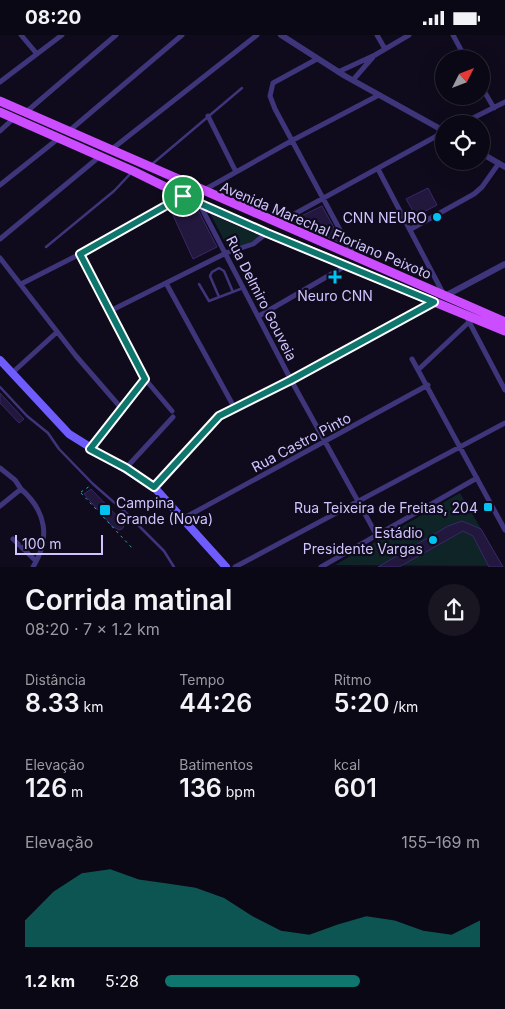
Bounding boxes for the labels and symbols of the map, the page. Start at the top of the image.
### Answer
north arrow [435,50,490,105]
pin [162,175,204,217]
street label: Avenida Marechal Floriano Peixoto [218,178,434,282]
place label: CNN NEURO [343,209,427,226]
marker: CNN NEURO [431,211,443,223]
street label: Rua Delmiro Gouveia [223,233,301,363]
marker: Neuro CNN [328,270,342,284]
place label: Neuro CNN [297,287,373,304]
street label: Rua Castro Pinto [248,409,354,475]
place label: Campina Grande (Nova) [116,494,213,527]
place label: Rua Teixeira de Freitas, 204 [294,499,478,516]
marker: Rua Teixeira de Freitas, 204 [482,501,494,513]
marker: Campina Grande (Nova) [98,503,112,517]
place label: Estádio Presidente Vargas [303,524,423,557]
scale bar [15,532,102,555]
marker: Estádio Presidente Vargas [427,534,439,546]

